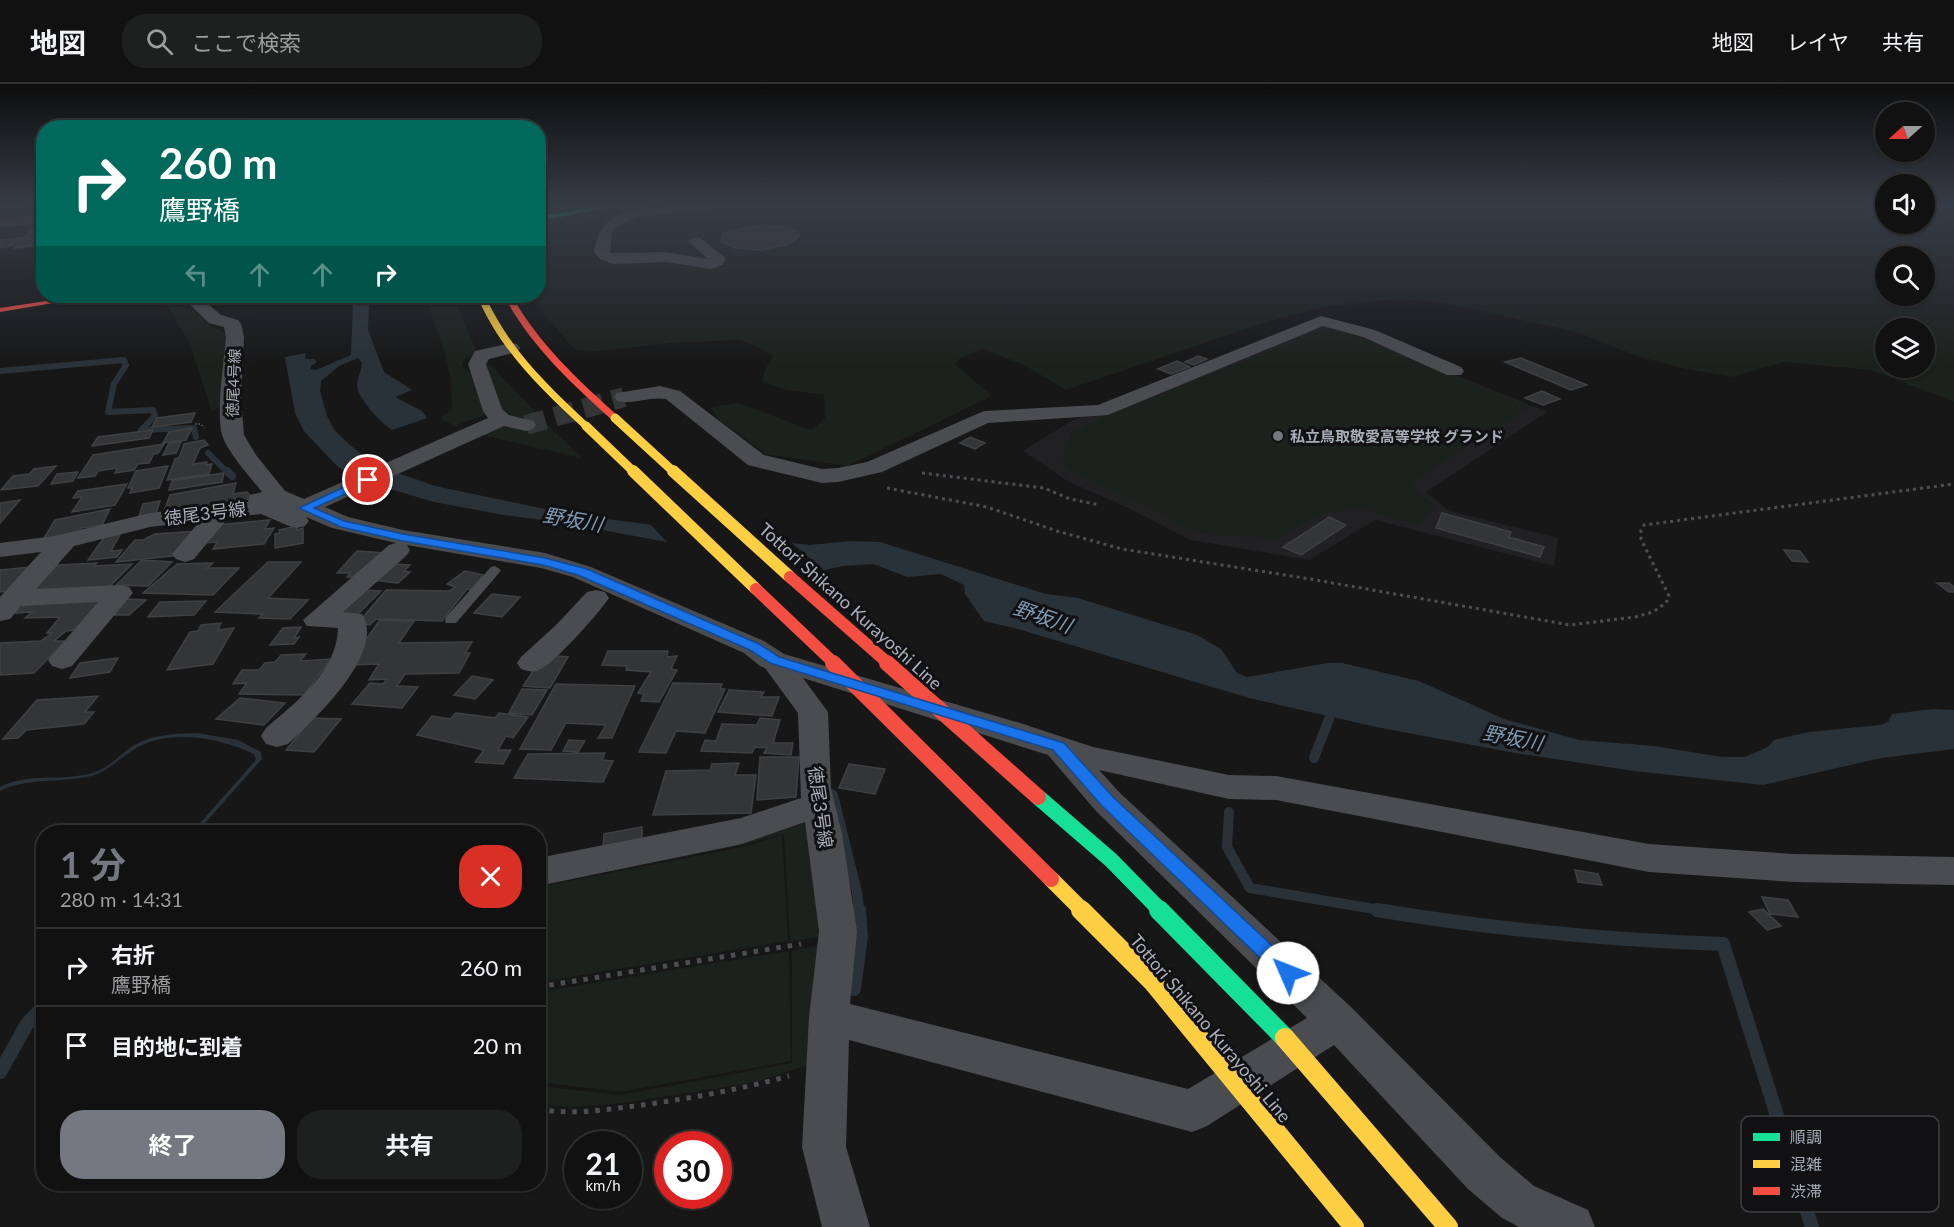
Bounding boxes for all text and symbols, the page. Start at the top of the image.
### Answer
search box [122,14,542,68]
text: 地図 [30,25,86,59]
icon: search [143,25,176,58]
text: ここで検索 [191,29,301,56]
text: 地図 [1712,29,1754,54]
text: レイヤ [1787,29,1849,54]
text: 共有 [1882,29,1924,54]
north arrow [1875,102,1935,162]
map controls [1875,102,1935,378]
text: 260 m [159,138,277,188]
icon: right [60,144,138,222]
button: sound [1875,174,1935,234]
text: 鷹野橋 [159,193,240,226]
button: search [1875,246,1935,306]
icon: left [180,258,213,291]
icon: ahead [243,258,276,291]
icon: ahead [306,258,339,291]
icon: right [369,258,402,291]
button: layers [1875,318,1935,378]
street label: 徳尾4号線 [223,348,243,418]
place label: 私立鳥取敬愛高等学校 グランド [1290,427,1504,445]
marker: 私立鳥取敬愛高等学校 グランド [1271,429,1285,443]
pin [342,454,393,505]
icon: arrive [351,463,384,496]
street label: 徳尾3号線 [163,497,247,529]
water label: 野坂川 [541,502,607,536]
street label: Tottori Shikano Kurayoshi Line [755,518,947,694]
water label: 野坂川 [1011,595,1077,638]
water label: 野坂川 [1481,719,1547,755]
street label: 徳尾3号線 [804,765,838,849]
text: 1 分 [60,842,126,886]
button: close [459,845,522,908]
text: 280 m · 14:31 [60,887,183,911]
street label: Tottori Shikano Kurayoshi Line [1126,929,1296,1127]
text: 右折 [111,941,155,968]
position arrow [1256,941,1320,1005]
icon: right [60,951,93,984]
text: 260 m [460,954,522,981]
text: 鷹野橋 [111,972,171,996]
icon: arrive [60,1029,93,1062]
text: 20 m [473,1032,522,1059]
text: 目的地に到着 [111,1033,243,1060]
button: 終了 [60,1110,285,1179]
button: 共有 [297,1110,522,1179]
legend [1741,1116,1939,1212]
text: 順調 [1790,1127,1822,1146]
speed limit sign: 30 [654,1131,732,1209]
text: 21 [586,1145,620,1181]
text: 混雑 [1790,1154,1822,1173]
text: km/h [585,1176,621,1194]
text: 渋滞 [1790,1181,1822,1200]

